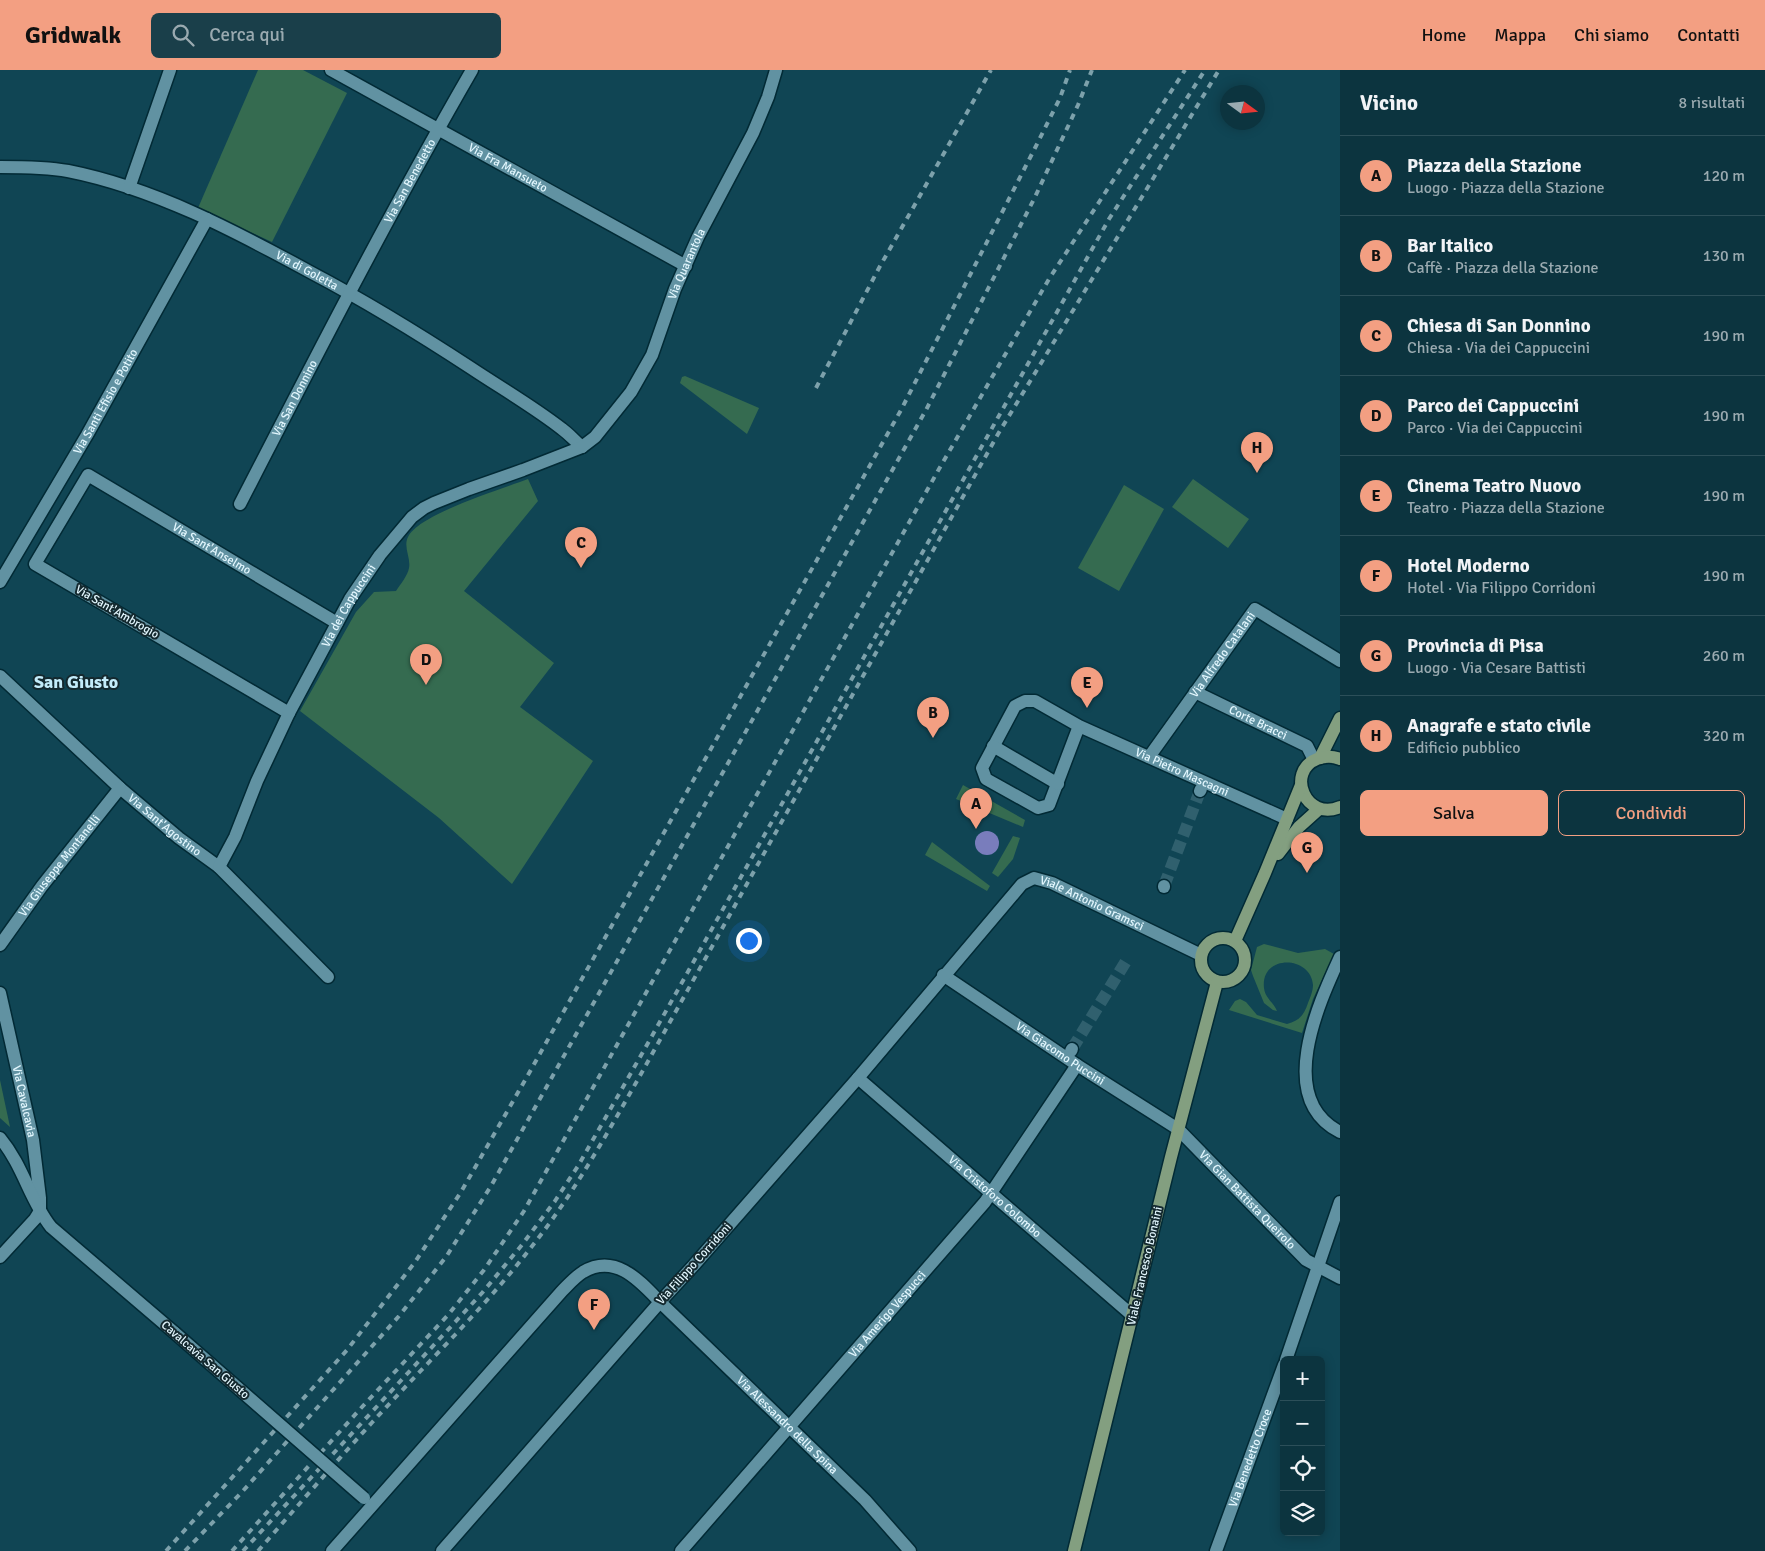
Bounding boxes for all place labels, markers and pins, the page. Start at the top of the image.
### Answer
pin: H [1241,432,1273,473]
pin: C [565,527,597,568]
pin: D [410,644,442,685]
pin: E [1071,667,1103,708]
pin: B [917,697,949,738]
pin: A [960,788,992,829]
pin: G [1291,832,1323,873]
pin: F [578,1289,610,1330]

